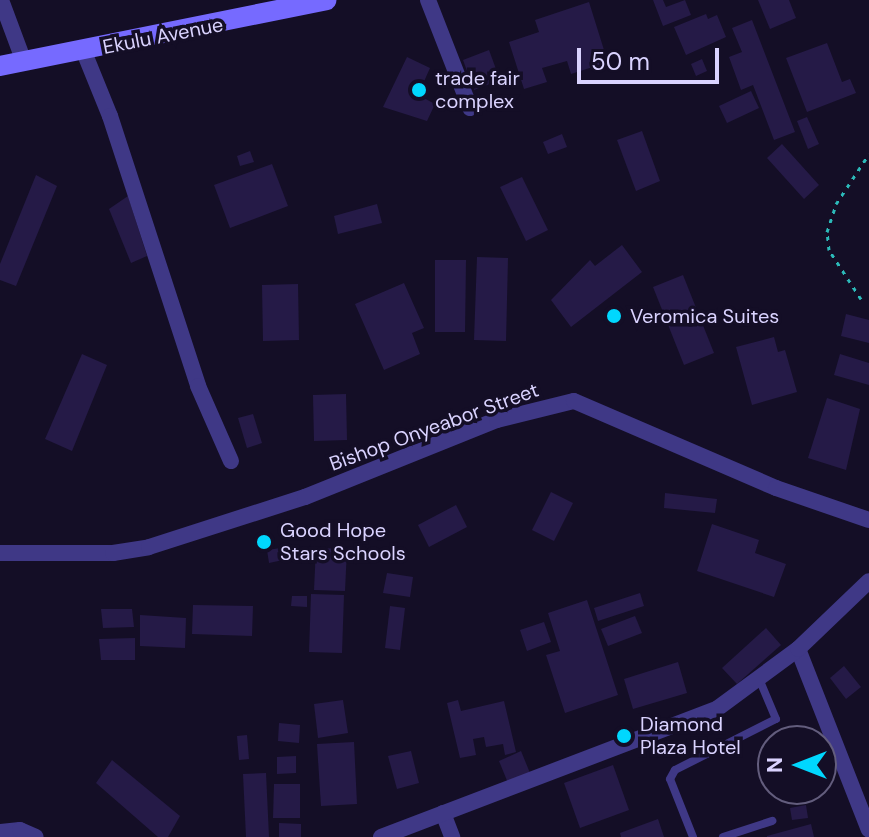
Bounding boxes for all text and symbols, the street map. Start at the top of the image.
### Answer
street label: Ekulu Avenue [101,13,225,59]
scale bar [581,32,723,82]
text: 50 m [591,46,650,77]
place label: trade fair complex [435,66,520,113]
marker: trade fair complex [410,81,428,99]
place label: Veromica Suites [630,304,779,328]
marker: Veromica Suites [605,307,623,325]
street label: Bishop Onyeabor Street [326,378,542,476]
place label: Good Hope Stars Schools [280,518,406,565]
marker: Good Hope Stars Schools [255,533,273,551]
place label: Diamond Plaza Hotel [640,712,741,759]
north arrow [757,725,837,805]
marker: Diamond Plaza Hotel [615,727,633,745]
text: N [760,757,789,773]

